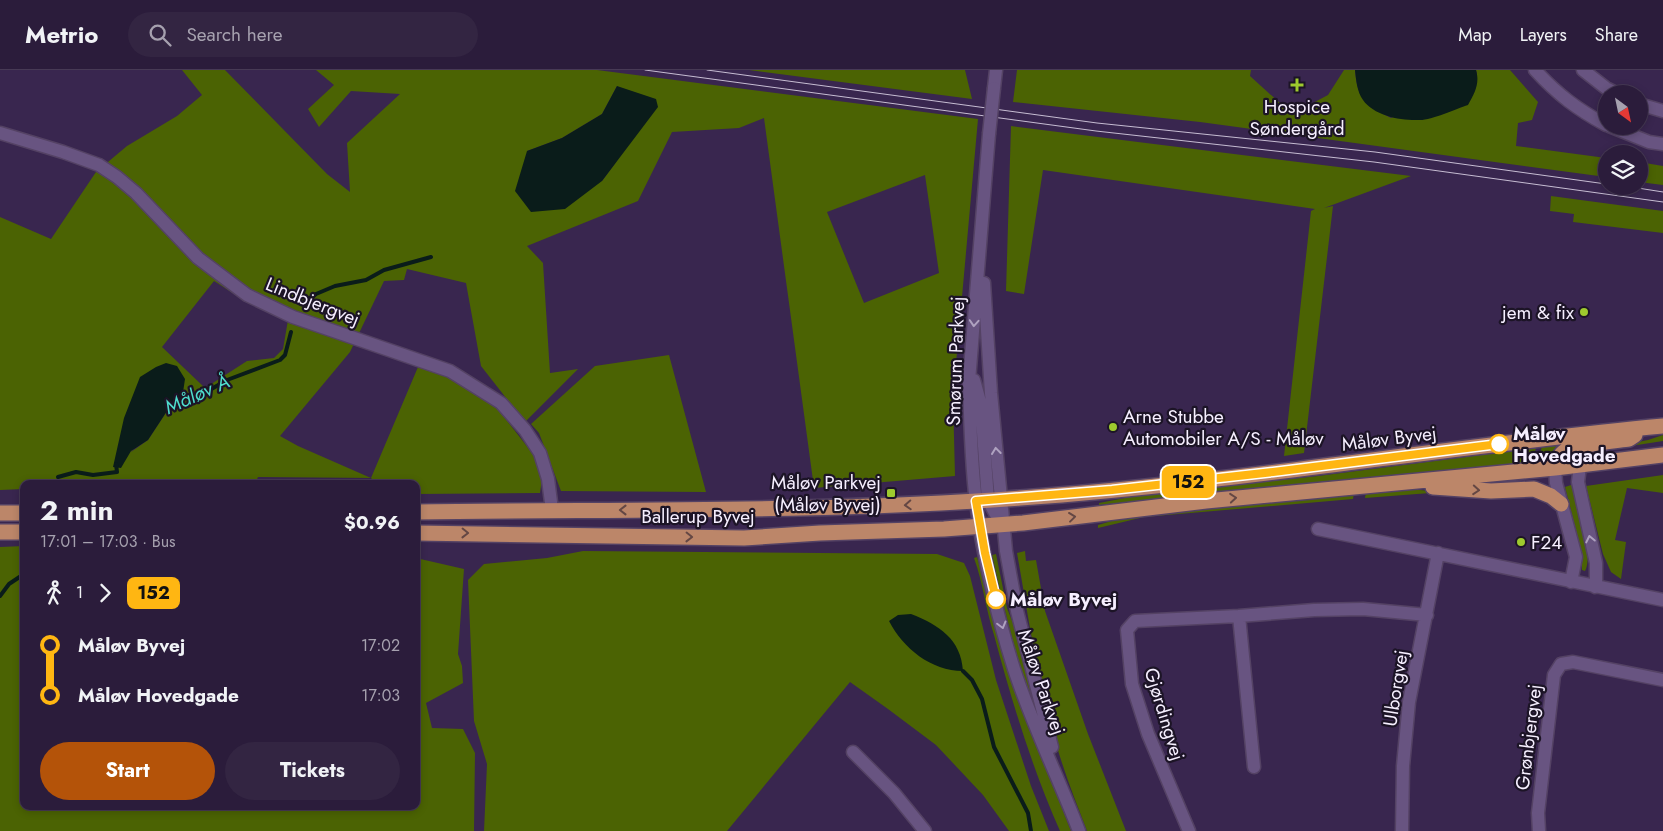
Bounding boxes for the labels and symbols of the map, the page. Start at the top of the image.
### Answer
marker: Hospice Søndergård [1290,78,1304,92]
north arrow [1598,85,1648,135]
place label: Hospice Søndergård [1249,93,1345,142]
street label: Lindbjergvej [262,270,364,333]
street label: Smørum Parkvej [940,296,971,426]
place label: jem & fix [1500,299,1574,326]
marker: jem & fix [1578,306,1590,318]
one-way arrow [969,319,980,327]
water label: Måløv Å [160,367,235,422]
place label: Arne Stubbe Automobiler A/S - Måløv [1123,403,1324,452]
street label: Måløv Byvej [1340,419,1438,458]
place label: Måløv Hovedgade [1513,420,1616,469]
marker: Arne Stubbe Automobiler A/S - Måløv [1107,421,1119,433]
marker: Måløv Hovedgade [1489,434,1509,454]
one-way arrow [991,447,1002,455]
line badge: 152 [1159,466,1217,498]
place label: Måløv Parkvej (Måløv Byvej) [771,469,881,518]
one-way arrow [1472,484,1480,495]
marker: Måløv Parkvej (Måløv Byvej) [885,487,897,499]
one-way arrow [1230,493,1238,504]
one-way arrow [904,500,912,511]
street label: Ballerup Byvej [641,503,755,530]
one-way arrow [619,505,626,515]
one-way arrow [1068,512,1076,523]
one-way arrow [462,528,469,538]
place label: F24 [1531,529,1562,556]
one-way arrow [686,532,693,542]
one-way arrow [1585,534,1596,543]
marker: F24 [1515,536,1527,548]
place label: Måløv Byvej [1010,586,1117,613]
marker: Måløv Byvej [986,589,1006,609]
one-way arrow [996,620,1007,629]
street label: Måløv Parkvej [1011,626,1072,739]
street label: Ulborgvej [1376,648,1415,728]
street label: Gjørdingvej [1138,665,1191,764]
street label: Grønbjergvej [1509,682,1548,792]

